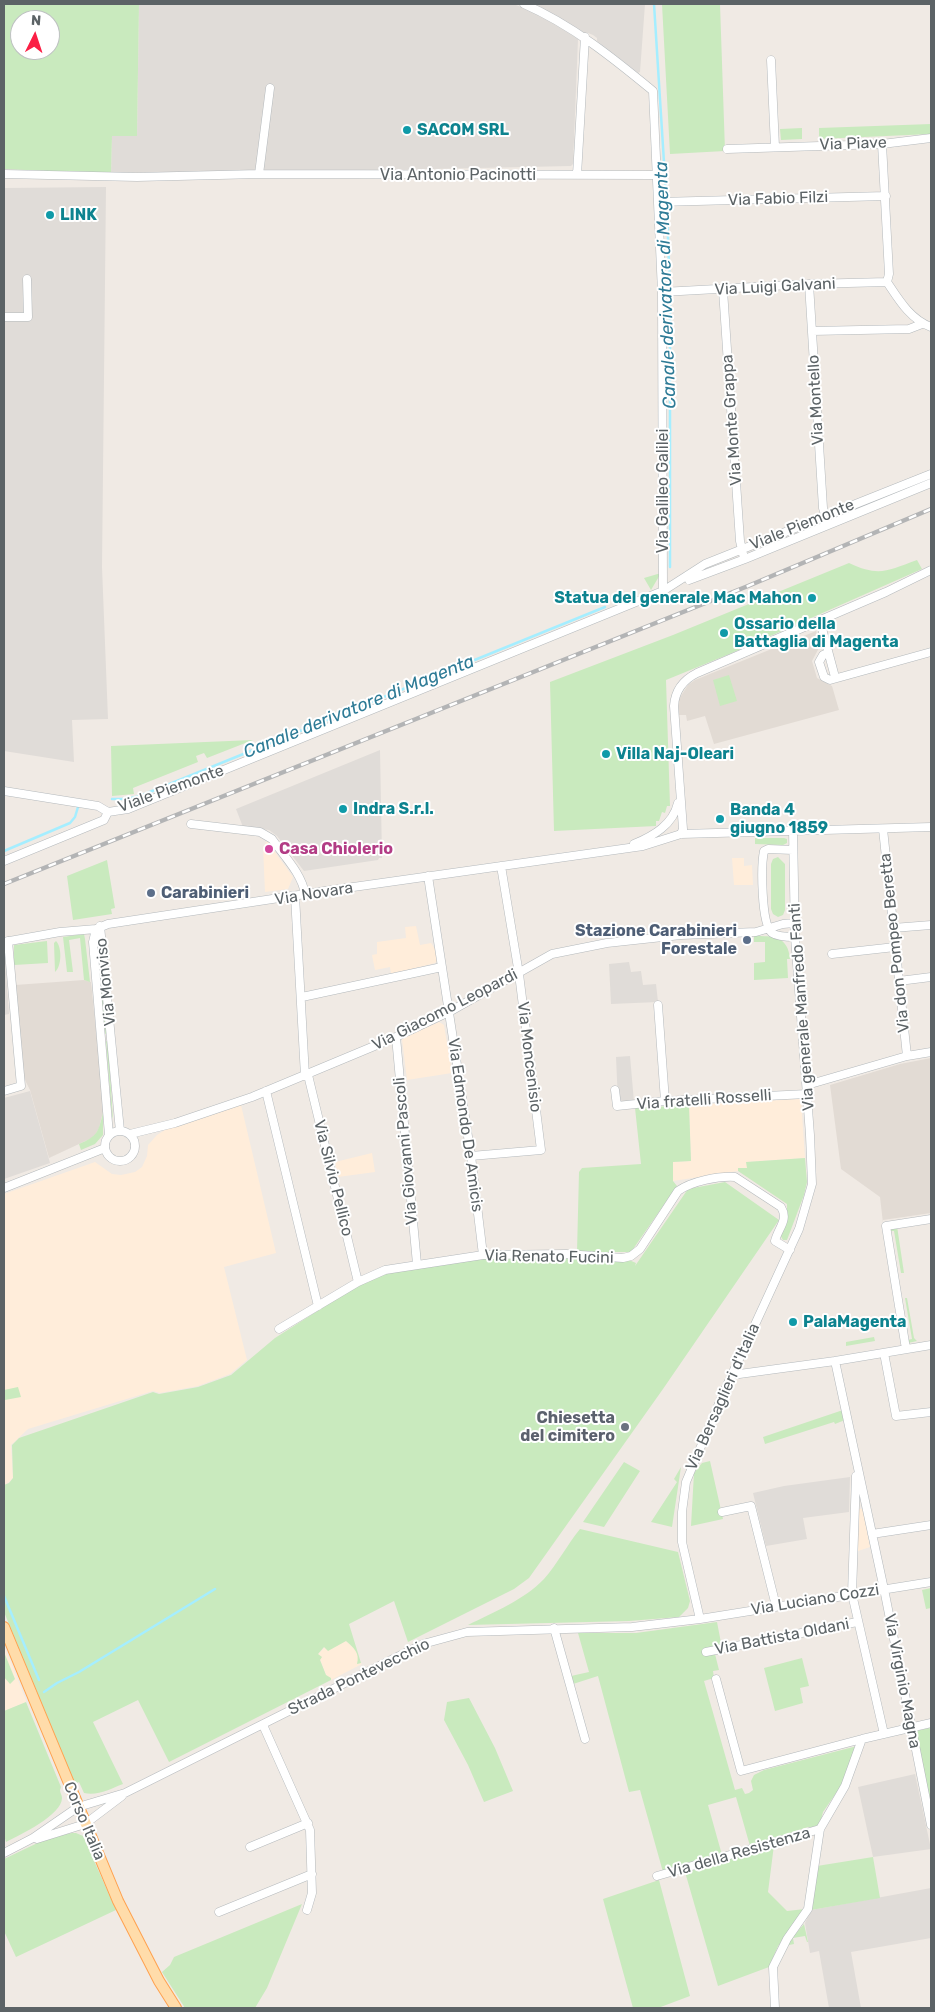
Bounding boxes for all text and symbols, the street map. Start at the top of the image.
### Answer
north arrow [10,10,60,60]
text: N [30,12,42,29]
place label: SACOM SRL [417,120,509,140]
marker: SACOM SRL [401,124,413,136]
street label: Via Piave [819,133,887,155]
water label: Canale derivatore di Magenta [651,161,681,409]
street label: Via Antonio Pacinotti [380,165,536,185]
street label: Via Fabio Filzi [728,188,828,210]
place label: LINK [60,205,97,225]
marker: LINK [44,209,56,221]
street label: Via Luigi Galvani [714,274,836,300]
street label: Via Monte Grappa [718,354,746,486]
street label: Via Montello [804,354,828,446]
street label: Via Galileo Galilei [653,429,673,553]
street label: Viale Piemonte [747,495,857,555]
place label: Statua del generale Mac Mahon [554,588,802,608]
marker: Statua del generale Mac Mahon [806,592,818,604]
place label: Ossario della Battaglia di Magenta [734,614,899,652]
marker: Ossario della Battaglia di Magenta [718,627,730,639]
water label: Canale derivatore di Magenta [240,651,478,763]
place label: Villa Naj-Oleari [616,744,734,764]
marker: Villa Naj-Oleari [600,748,612,760]
street label: Viale Piemonte [115,761,227,817]
place label: Indra S.r.l. [353,799,434,819]
place label: Banda 4 giugno 1859 [730,800,828,838]
marker: Indra S.r.l. [337,803,349,815]
marker: Banda 4 giugno 1859 [714,813,726,825]
place label: Casa Chiolerio [279,839,393,859]
marker: Casa Chiolerio [263,843,275,855]
street label: Via don Pompeo Beretta [876,852,914,1034]
street label: Via Novara [273,878,355,910]
place label: Carabinieri [161,883,249,903]
marker: Carabinieri [145,887,157,899]
street label: Via generale Manfredo Fanti [785,903,819,1111]
place label: Stazione Carabinieri Forestale [575,921,737,959]
marker: Stazione Carabinieri Forestale [741,934,753,946]
street label: Via Monviso [92,937,120,1027]
street label: Via Giacomo Leopardi [369,965,521,1055]
street label: Via Moncenisio [513,1001,545,1113]
street label: Via Edmondo De Amicis [443,1037,487,1213]
street label: Via Giovanni Pascoli [390,1076,422,1226]
street label: Via fratelli Rosselli [636,1086,772,1114]
street label: Via Silvio Pellico [309,1118,357,1238]
street label: Via Renato Fucini [484,1246,614,1268]
place label: PalaMagenta [803,1312,907,1332]
marker: PalaMagenta [787,1316,799,1328]
street label: Via Bersaglieri d'Italia [682,1320,764,1474]
place label: Chiesetta del cimitero [520,1408,615,1446]
marker: Chiesetta del cimitero [619,1421,631,1433]
street label: Via Luciano Cozzi [749,1580,881,1620]
street label: Via Virginio Magna [880,1612,924,1750]
street label: Via Battista Oldani [713,1615,851,1659]
street label: Strada Pontevecchio [285,1634,433,1720]
street label: Corso Italia [59,1779,109,1863]
street label: Via della Resistenza [665,1823,813,1883]

